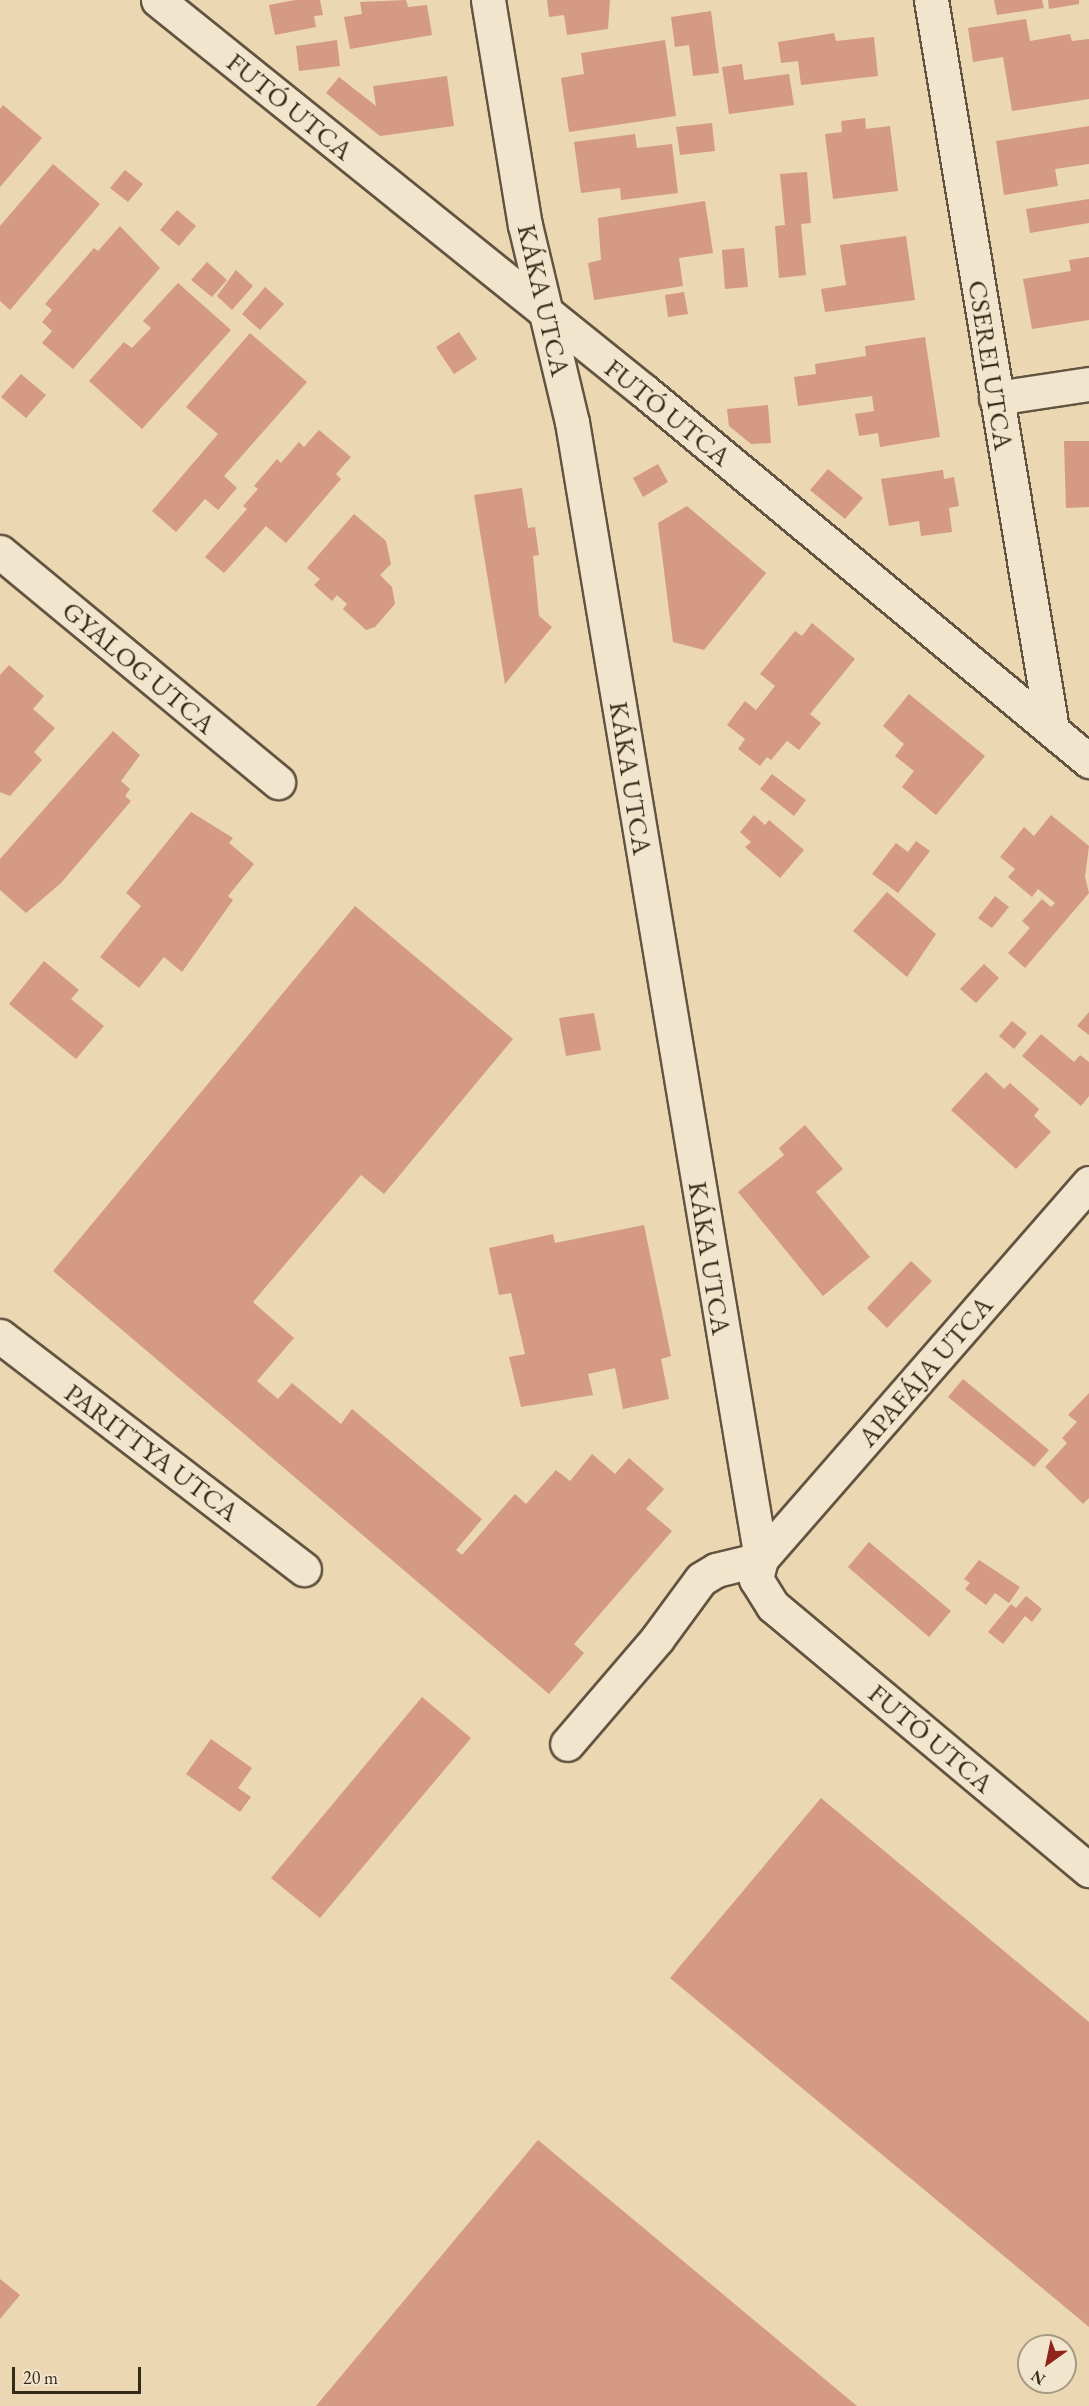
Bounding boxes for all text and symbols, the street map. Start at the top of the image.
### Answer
street label: FUTÓ UTCA [220,45,360,167]
street label: KÁKA UTCA [511,221,577,379]
street label: CSEREI UTCA [962,278,1020,452]
street label: FUTÓ UTCA [598,351,738,473]
street label: GYALOG UTCA [56,594,222,740]
street label: KÁKA UTCA [603,699,659,857]
street label: KÁKA UTCA [682,1179,738,1337]
street label: APAFÁJA UTCA [851,1289,999,1453]
street label: PARITTYA UTCA [59,1376,245,1528]
street label: FUTÓ UTCA [862,1677,1000,1799]
north arrow [1017,2334,1077,2394]
scale bar [15,2355,144,2393]
text: 20 m [23,2366,58,2389]
text: N [1027,2366,1049,2390]

